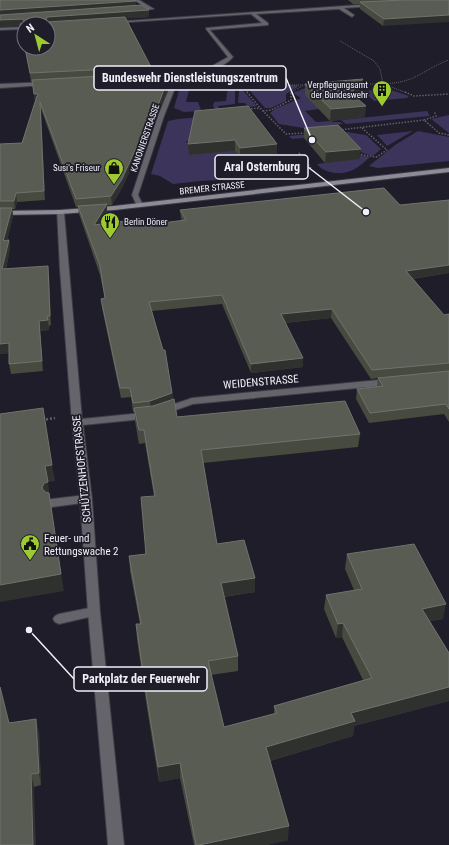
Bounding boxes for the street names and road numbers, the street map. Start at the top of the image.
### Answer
street label: KANONIERSTRASSE [129,102,162,173]
street label: BREMER STRASSE [179,180,246,196]
street label: WEIDENSTRASSE [223,372,300,392]
street label: SCHÜTZENHOFSTRASSE [70,414,94,523]

